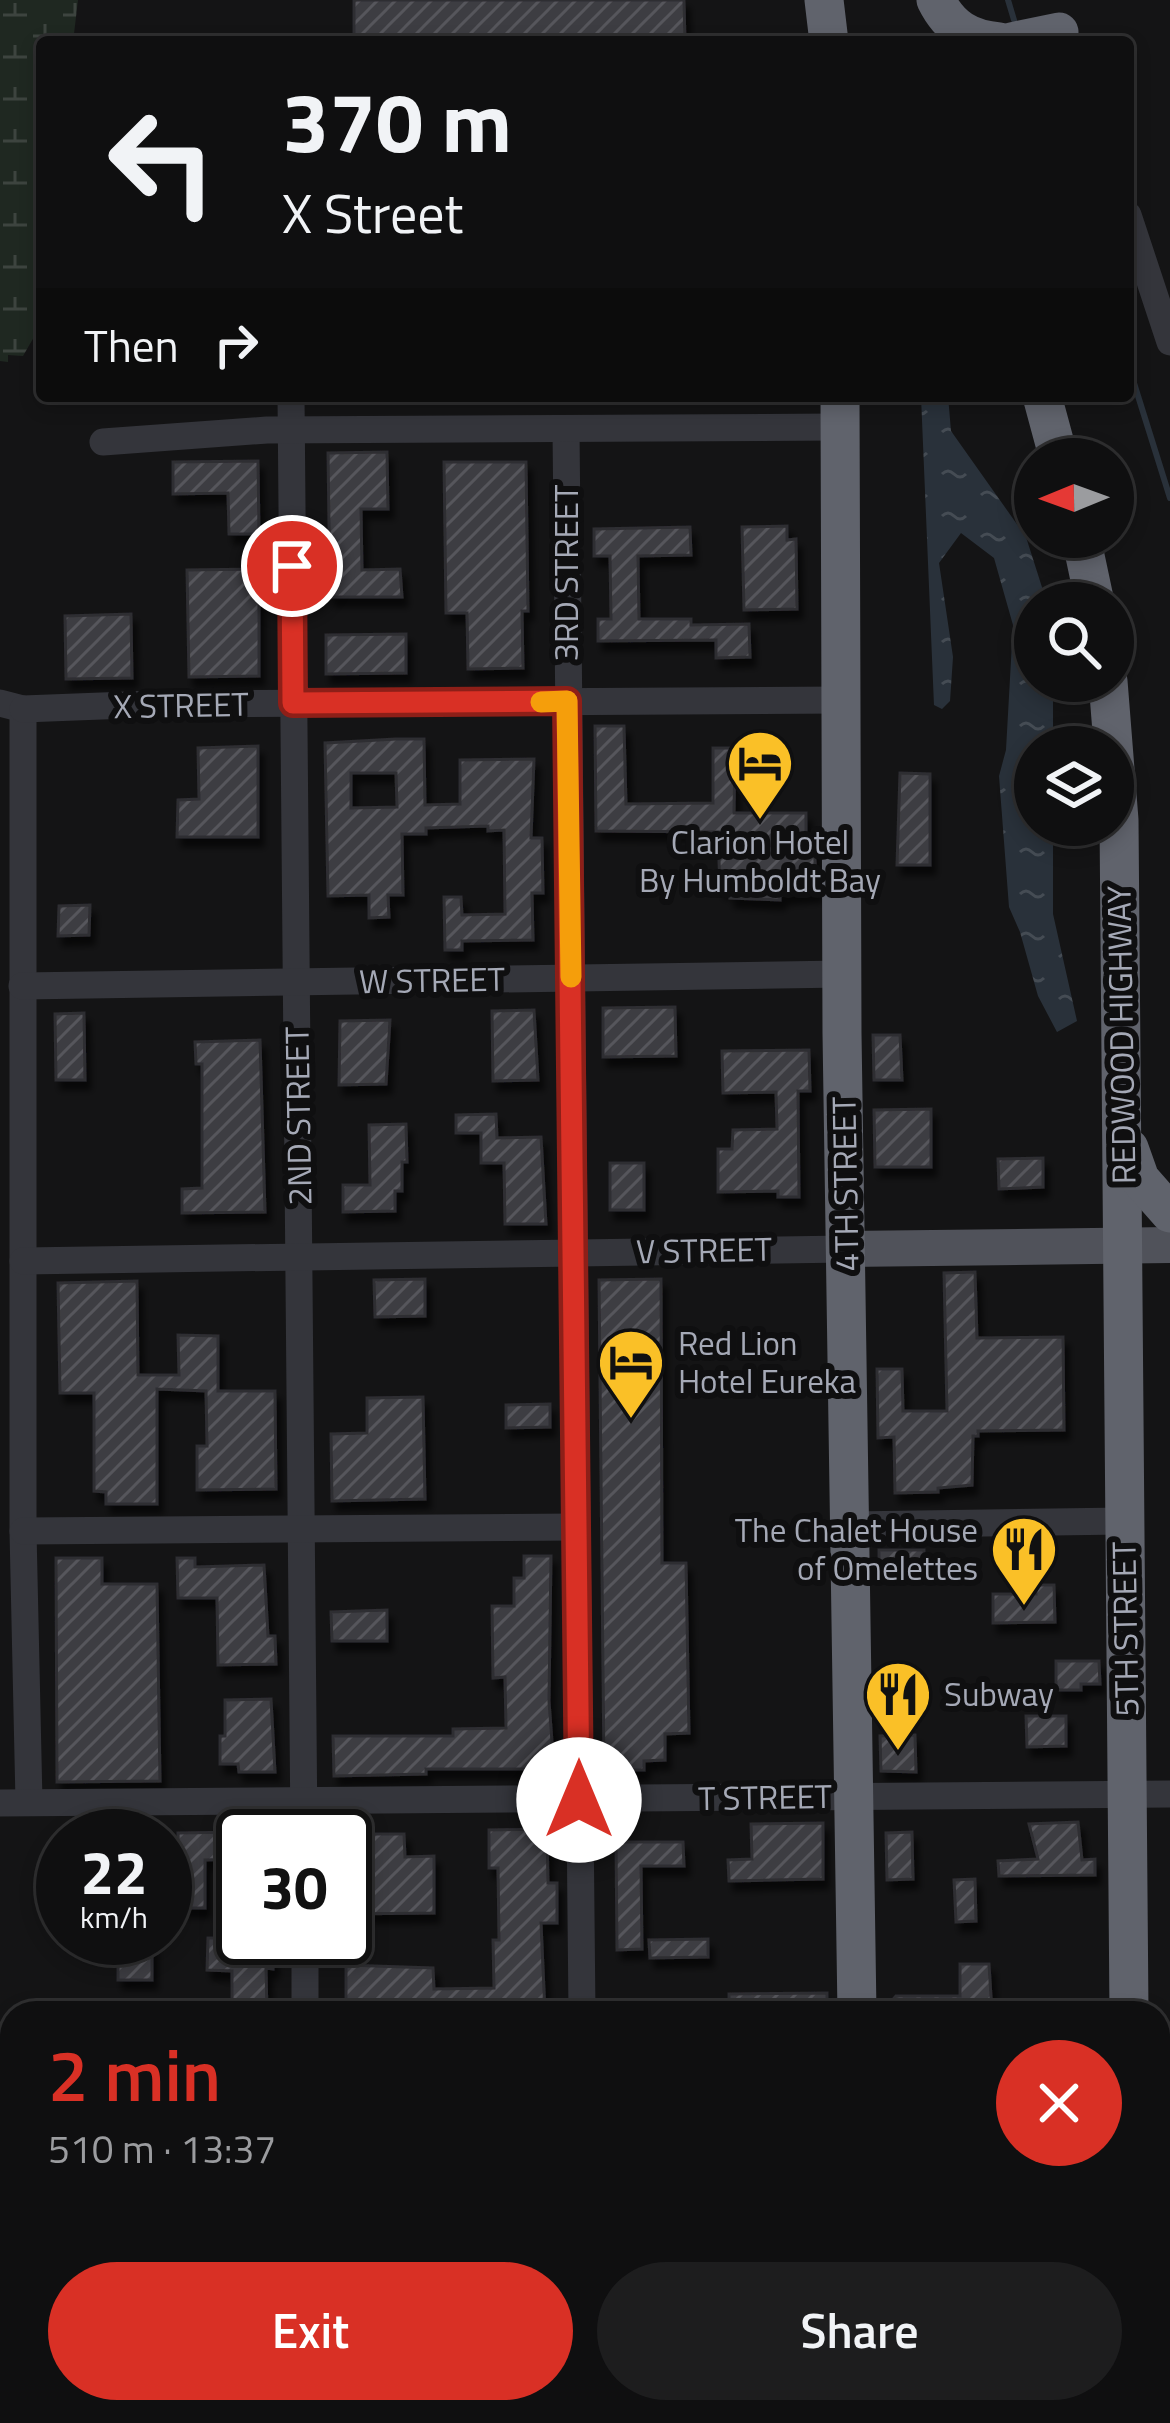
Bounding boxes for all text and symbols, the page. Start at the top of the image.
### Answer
text: 370 m [282,57,512,185]
icon: left [84,84,240,240]
text: X Street [282,172,463,254]
text: Then [84,311,179,379]
icon: right [203,312,269,378]
north arrow [1014,438,1134,558]
map controls [1014,438,1134,846]
street label: 3RD STREET [541,485,591,661]
pin [241,515,343,617]
icon: arrive [259,533,325,599]
button: search [1014,582,1134,702]
street label: X STREET [113,679,249,731]
button: layers [1014,726,1134,846]
hotel icon: Clarion Hotel By Humboldt Bay [725,728,795,822]
place label: Clarion Hotel By Humboldt Bay [639,817,881,905]
street label: REDWOOD HIGHWAY [1093,885,1149,1185]
street label: W STREET [359,954,505,1006]
street label: 2ND STREET [271,1026,325,1206]
street label: 4TH STREET [818,1096,872,1272]
street label: V STREET [636,1224,772,1276]
place label: Red Lion Hotel Eureka [678,1318,856,1406]
hotel icon: Red Lion Hotel Eureka [596,1327,666,1421]
place label: The Chalet House of Omelettes [735,1505,978,1593]
restaurant icon: The Chalet House of Omelettes [989,1514,1059,1608]
street label: 5TH STREET [1098,1541,1152,1717]
restaurant icon: Subway [863,1659,933,1753]
place label: Subway [944,1669,1054,1719]
position arrow [516,1737,642,1863]
street label: T STREET [698,1771,832,1823]
speed limit sign: 30 [216,1809,372,1965]
text: 22 [80,1826,148,1917]
text: km/h [80,1894,148,1940]
text: 2 min [48,2019,221,2129]
button: close [996,2040,1122,2166]
text: 510 m · 13:37 [48,2119,276,2178]
button: Exit [48,2262,573,2400]
button: Share [597,2262,1122,2400]

